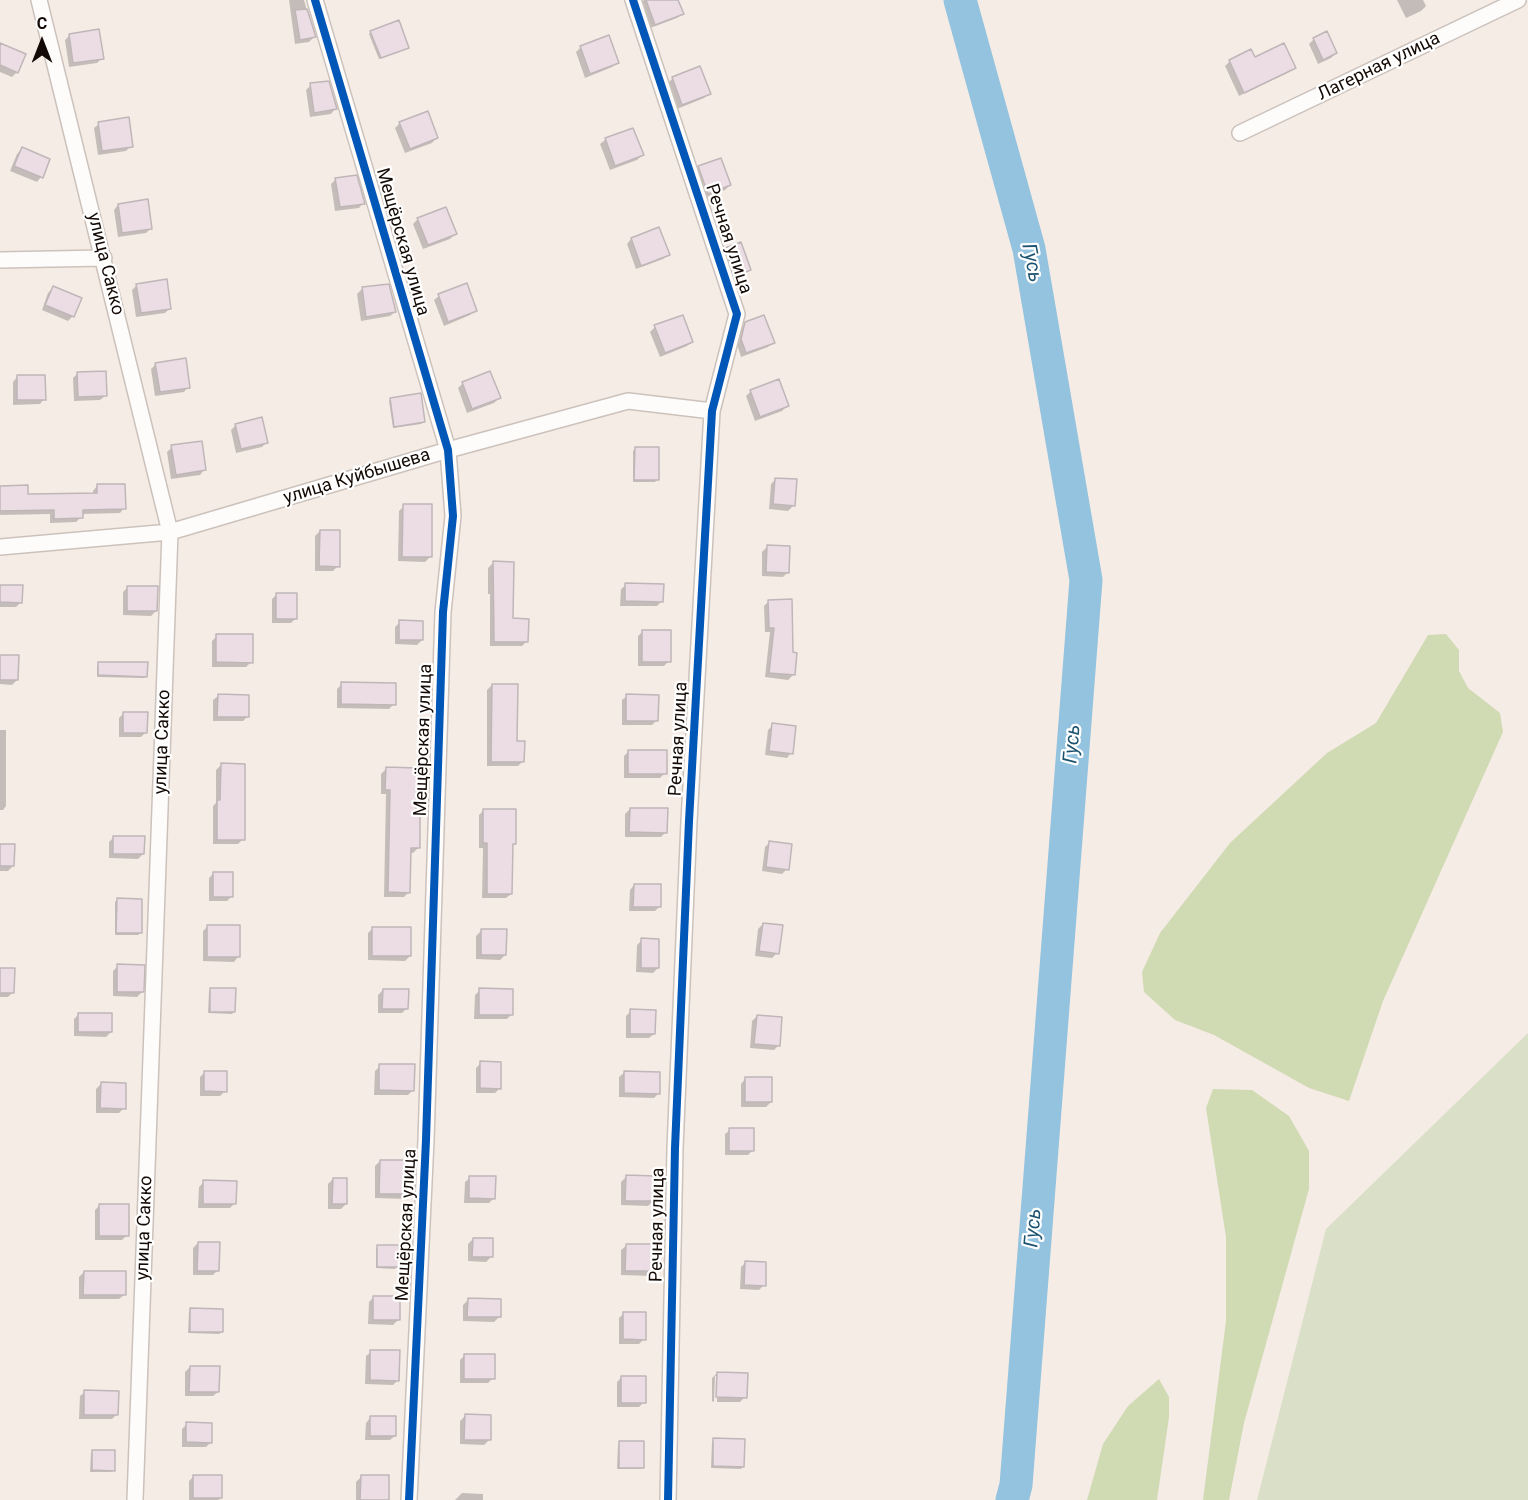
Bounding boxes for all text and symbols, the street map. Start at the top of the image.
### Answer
north arrow [12,12,72,72]
text: С [37,14,47,33]
street label: Лагерная улица [1314,28,1444,106]
street label: Мещёрская улица [371,166,433,318]
street label: Речная улица [700,181,756,297]
street label: улица Сакко [82,210,128,318]
water label: Гусь [1015,241,1047,285]
street label: улица Куйбышева [281,444,433,510]
street label: Мещёрская улица [411,663,437,817]
street label: Речная улица [665,681,693,797]
street label: улица Сакко [150,689,176,795]
water label: Гусь [1059,723,1087,765]
street label: Мещёрская улица [392,1148,422,1302]
street label: Речная улица [646,1168,670,1282]
street label: улица Сакко [132,1175,158,1281]
water label: Гусь [1020,1207,1048,1249]

